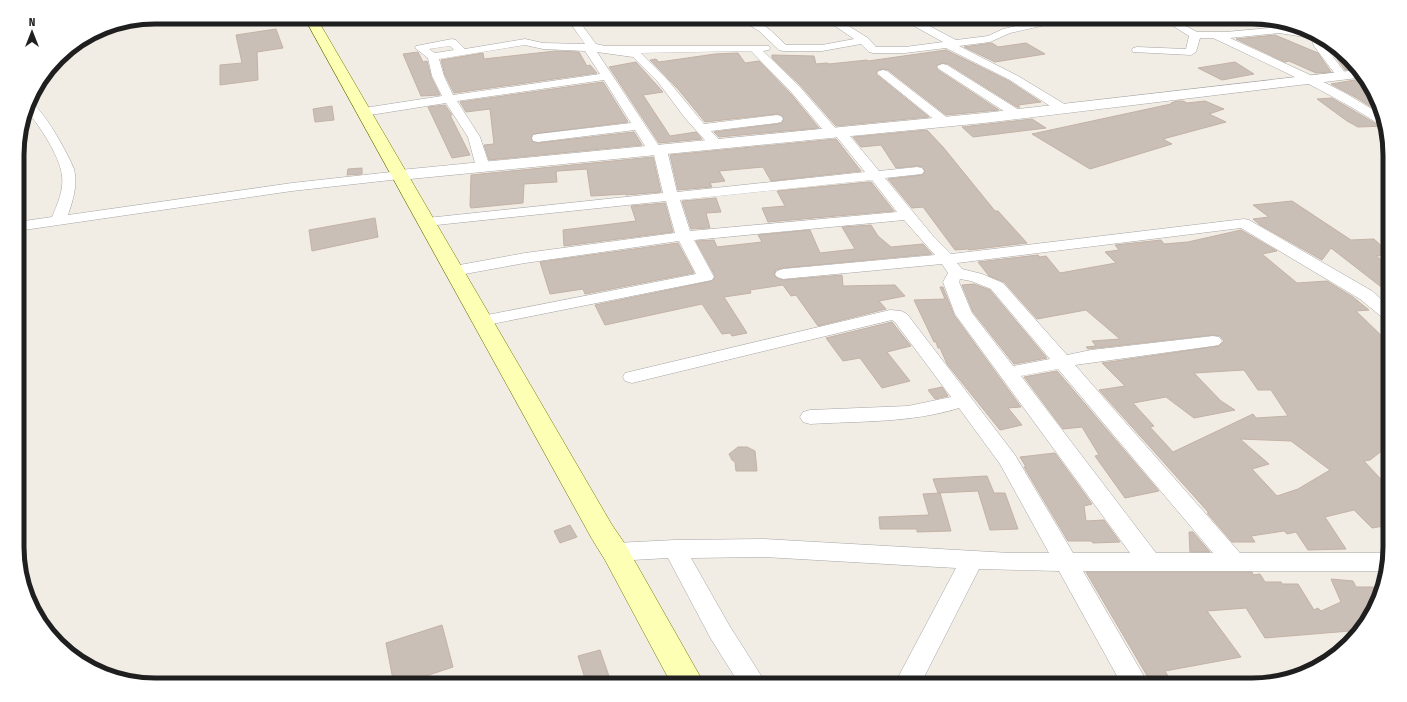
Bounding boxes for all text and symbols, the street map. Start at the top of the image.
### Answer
north arrow [12,12,52,52]
text: N [29,16,35,29]

